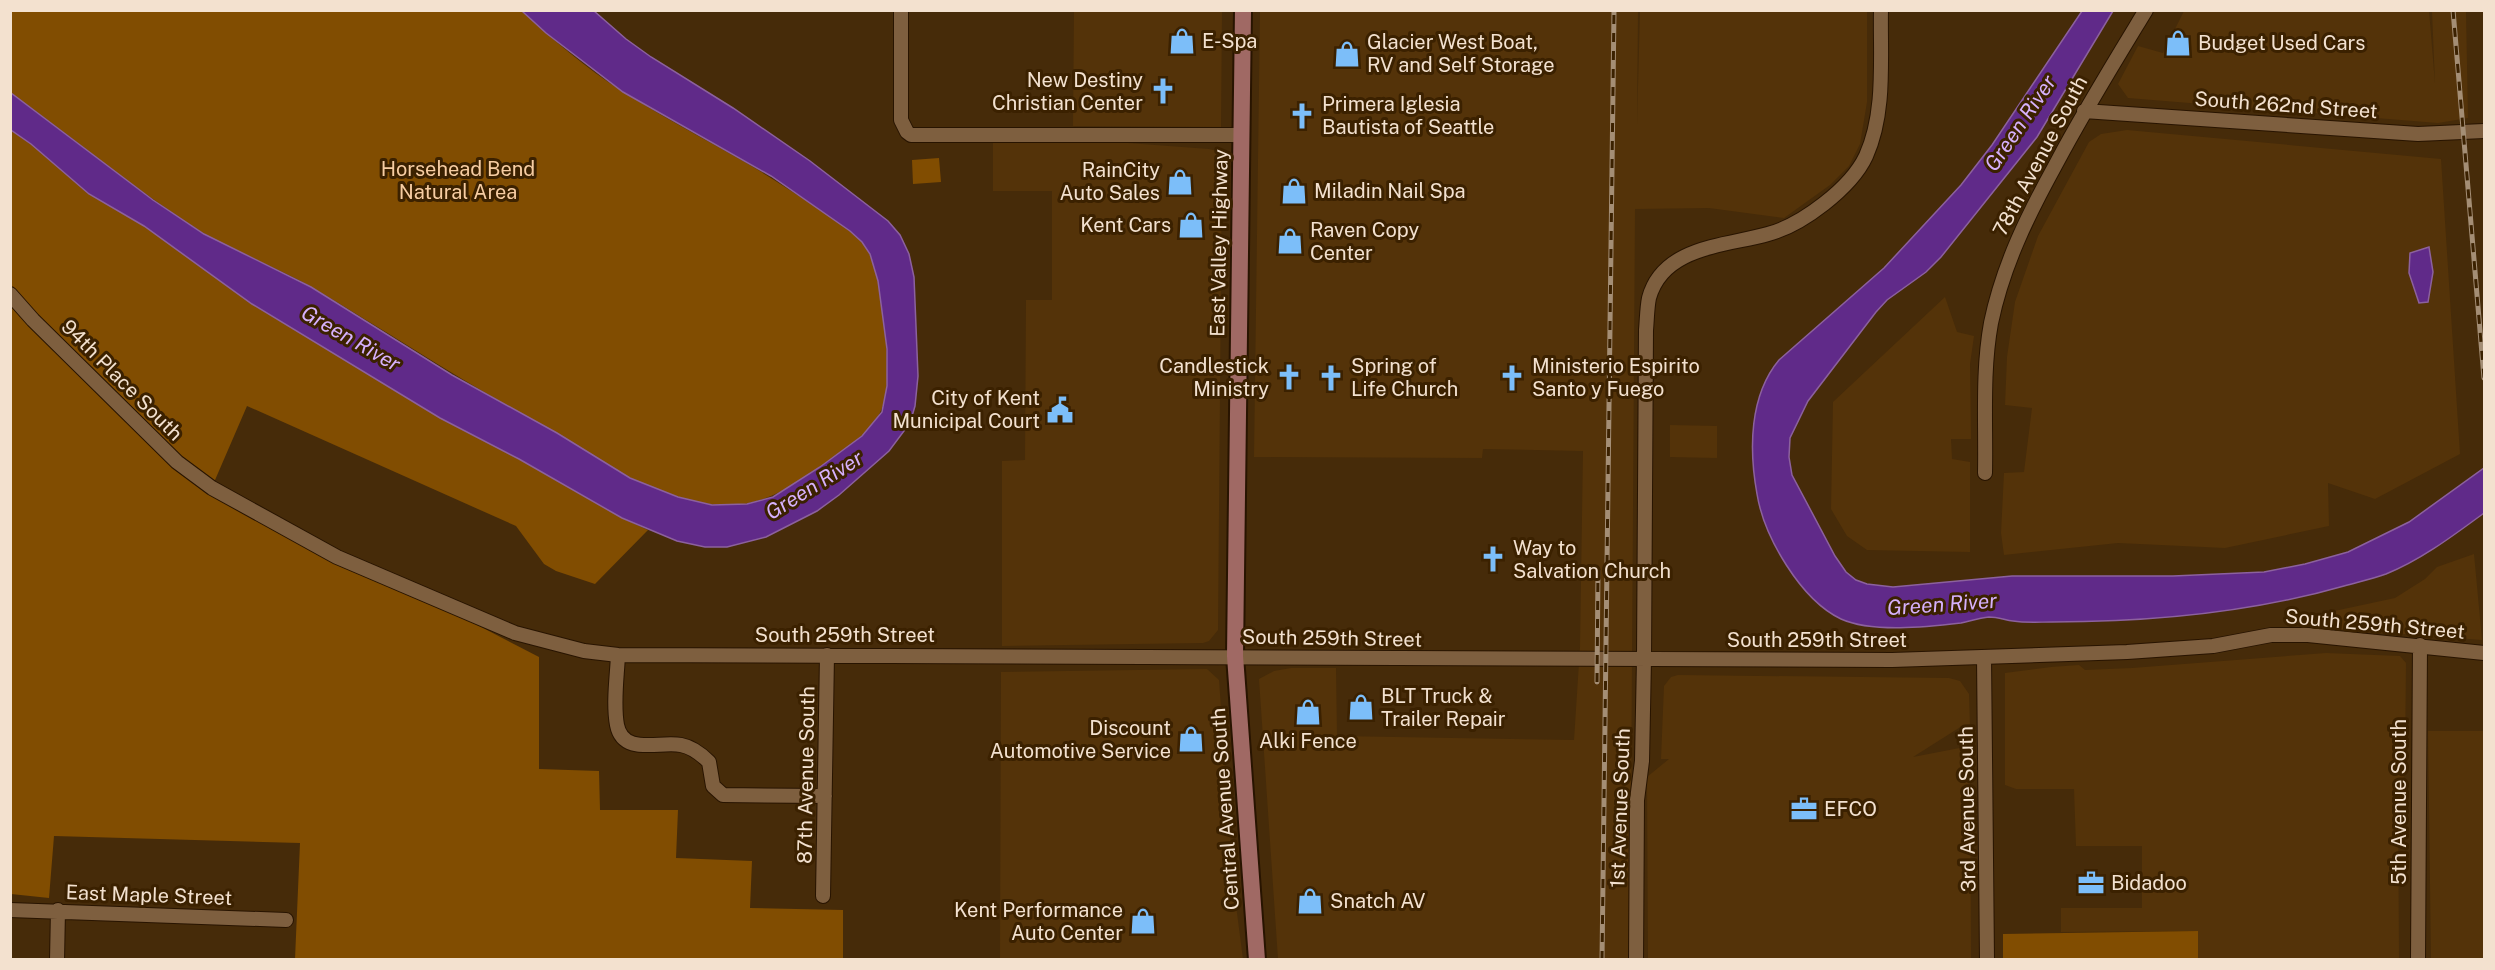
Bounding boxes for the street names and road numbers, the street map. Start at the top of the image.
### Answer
street label: 78th Avenue South [1988,72,2092,240]
street label: South 262nd Street [2194,87,2378,123]
street label: East Valley Highway [1205,149,1233,337]
street label: 94th Place South [56,314,188,446]
street label: South 259th Street [2284,604,2466,644]
street label: South 259th Street [755,623,935,647]
street label: South 259th Street [1242,624,1422,652]
street label: South 259th Street [1727,628,1907,652]
street label: 87th Avenue South [792,686,820,864]
street label: Central Avenue South [1206,707,1244,911]
street label: 5th Avenue South [2387,719,2411,885]
street label: 3rd Avenue South [1954,726,1980,892]
street label: 1st Avenue South [1605,728,1635,888]
street label: East Maple Street [65,880,233,910]

